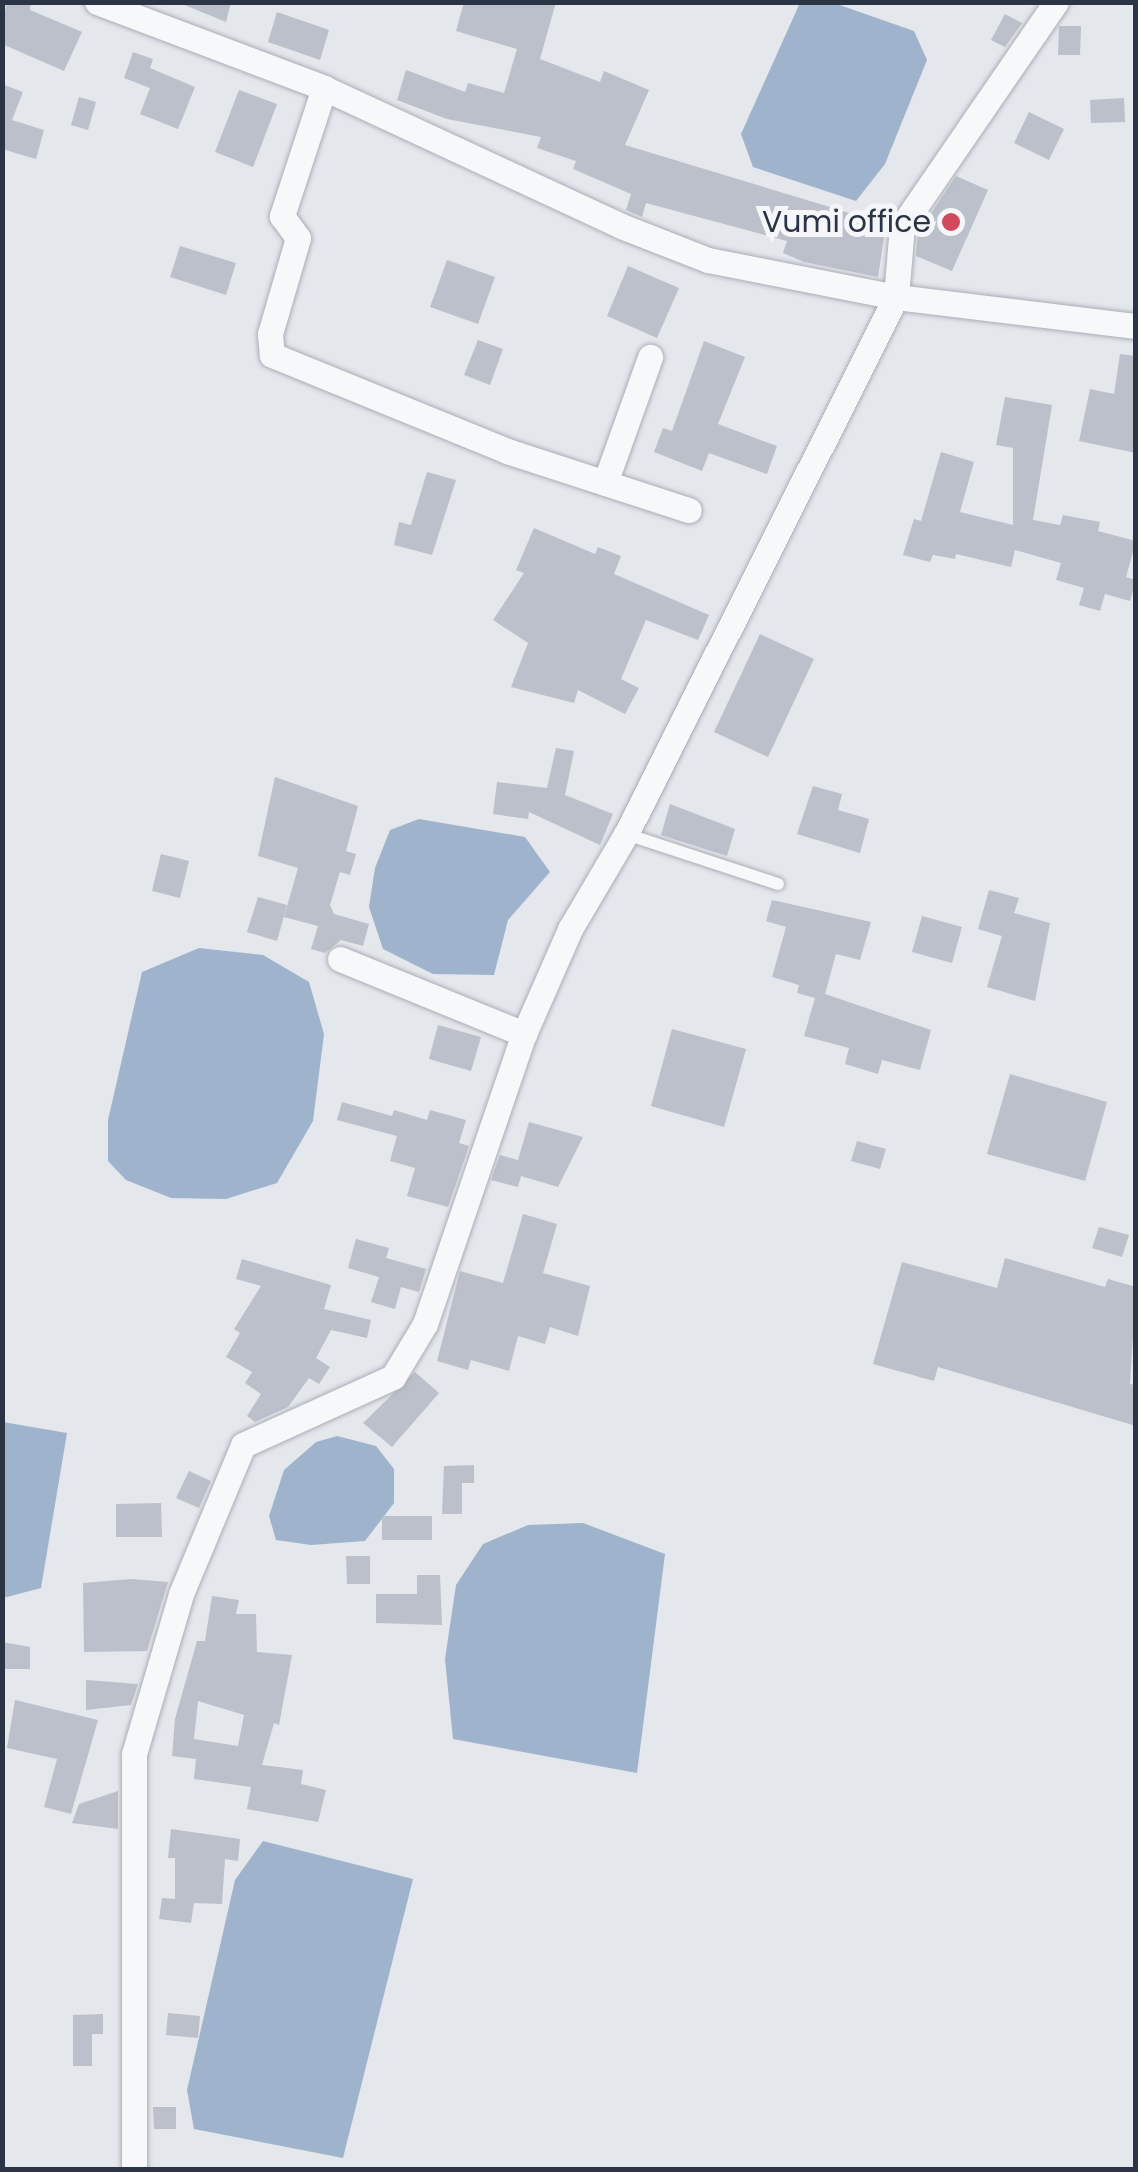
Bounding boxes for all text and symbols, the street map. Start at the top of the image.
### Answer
place label: Vumi office [762,204,931,240]
marker: Vumi office [940,211,962,233]

